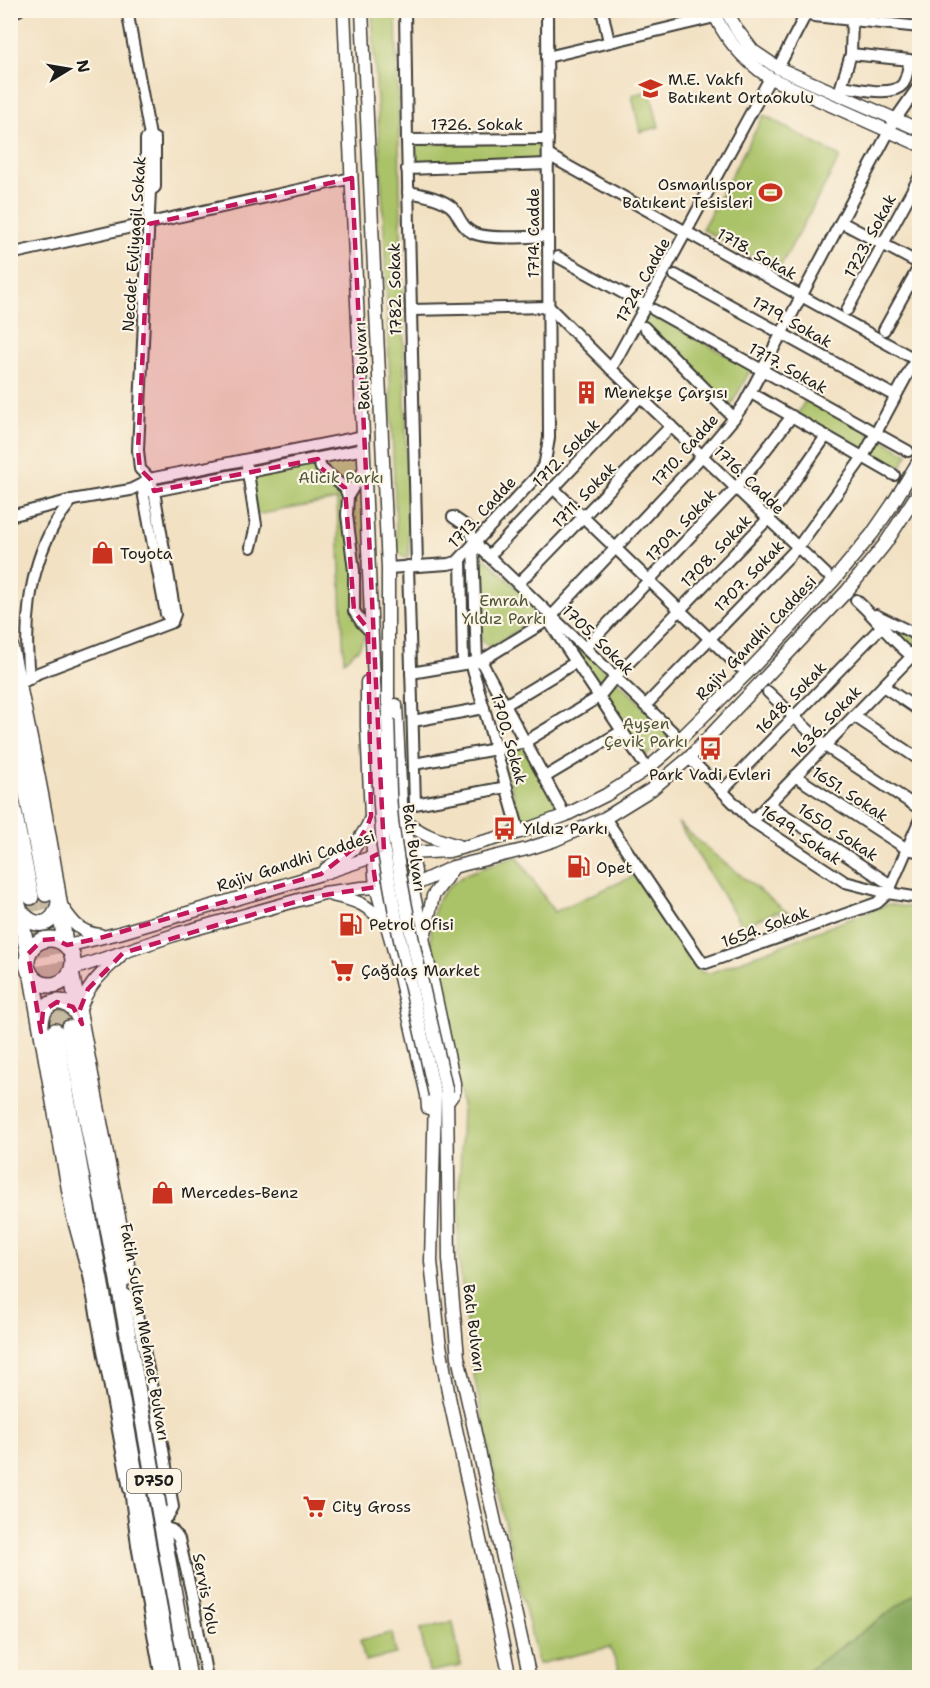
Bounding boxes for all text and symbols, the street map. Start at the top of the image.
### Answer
north arrow [39,39,99,99]
text: N [72,58,95,74]
place label: M.E. Vakfı Batıkent Ortaokulu [668,69,814,108]
school or university icon: M.E. Vakfı Batıkent Ortaokulu [637,75,663,101]
street label: 1726. Sokak [431,114,523,135]
street label: Necdet Evliyagil Sokak [117,155,151,333]
place label: Osmanlıspor Batıkent Tesisleri [622,174,753,213]
sports icon: Osmanlıspor Batıkent Tesisleri [758,180,784,206]
street label: 1714. Cadde [523,188,544,278]
street label: 1723. Sokak [839,190,901,282]
street label: 1718. Sokak [713,223,801,285]
street label: 1724. Cadde [611,234,675,326]
street label: 1782. Sokak [384,242,406,336]
street label: 1719. Sokak [748,291,836,353]
street label: Batı Bulvarı [349,321,375,411]
street label: 1717. Sokak [745,338,831,398]
building icon: Menekşe Çarşısı [573,379,599,405]
place label: Menekşe Çarşısı [604,382,728,403]
street label: 1710. Cadde [647,409,723,491]
street label: 1712. Sokak [528,414,604,492]
street label: 1716. Cadde [709,441,789,519]
street label: 1711. Sokak [547,458,621,532]
park label: Alicik Parkı [298,467,384,488]
street label: 1713. Cadde [443,472,521,552]
street label: 1709. Sokak [641,484,721,566]
street label: 1708. Sokak [676,510,756,592]
street label: 1707. Sokak [709,536,789,616]
shop icon: Toyota [89,540,115,566]
place label: Toyota [120,543,173,564]
street label: Rajiv Gandhi Caddesi [691,571,821,705]
park label: Emrah Yıldız Parkı [461,590,547,629]
street label: 1705. Sokak [557,600,639,680]
street label: 1648. Sokak [751,657,831,739]
street label: 1636. Sokak [786,681,866,763]
street label: 1700. Sokak [486,691,532,787]
park label: Ayşen Çevik Parkı [604,713,688,752]
bus stop icon: Park Vadi Evleri [697,736,723,762]
street label: 1651. Sokak [808,761,892,827]
place label: Park Vadi Evleri [649,764,771,785]
street label: 1650. Sokak [794,798,882,866]
street label: 1649. Sokak [756,800,846,870]
street label: Batı Bulvarı [397,803,431,893]
bus stop icon: Yıldız Parkı [492,815,518,841]
place label: Yıldız Parkı [523,818,608,839]
street label: Rajiv Gandhi Caddesi [214,825,378,897]
fuel station icon: Opet [565,854,591,880]
place label: Opet [596,857,632,878]
street label: 1654. Sokak [718,901,812,953]
fuel station icon: Petrol Ofisi [338,911,364,937]
place label: Petrol Ofisi [369,914,454,935]
supermarket icon: Çağdaş Market [330,957,356,983]
place label: Çağdaş Market [361,960,480,981]
shop icon: Mercedes-Benz [150,1179,176,1205]
place label: Mercedes-Benz [181,1182,299,1203]
street label: Fatih Sultan Mehmet Bulvarı [116,1222,174,1442]
street label: Batı Bulvarı [458,1283,490,1373]
road number: D750 [127,1469,181,1493]
supermarket icon: City Gross [301,1493,327,1519]
place label: City Gross [332,1496,411,1517]
street label: Servis Yolu [188,1552,224,1636]

